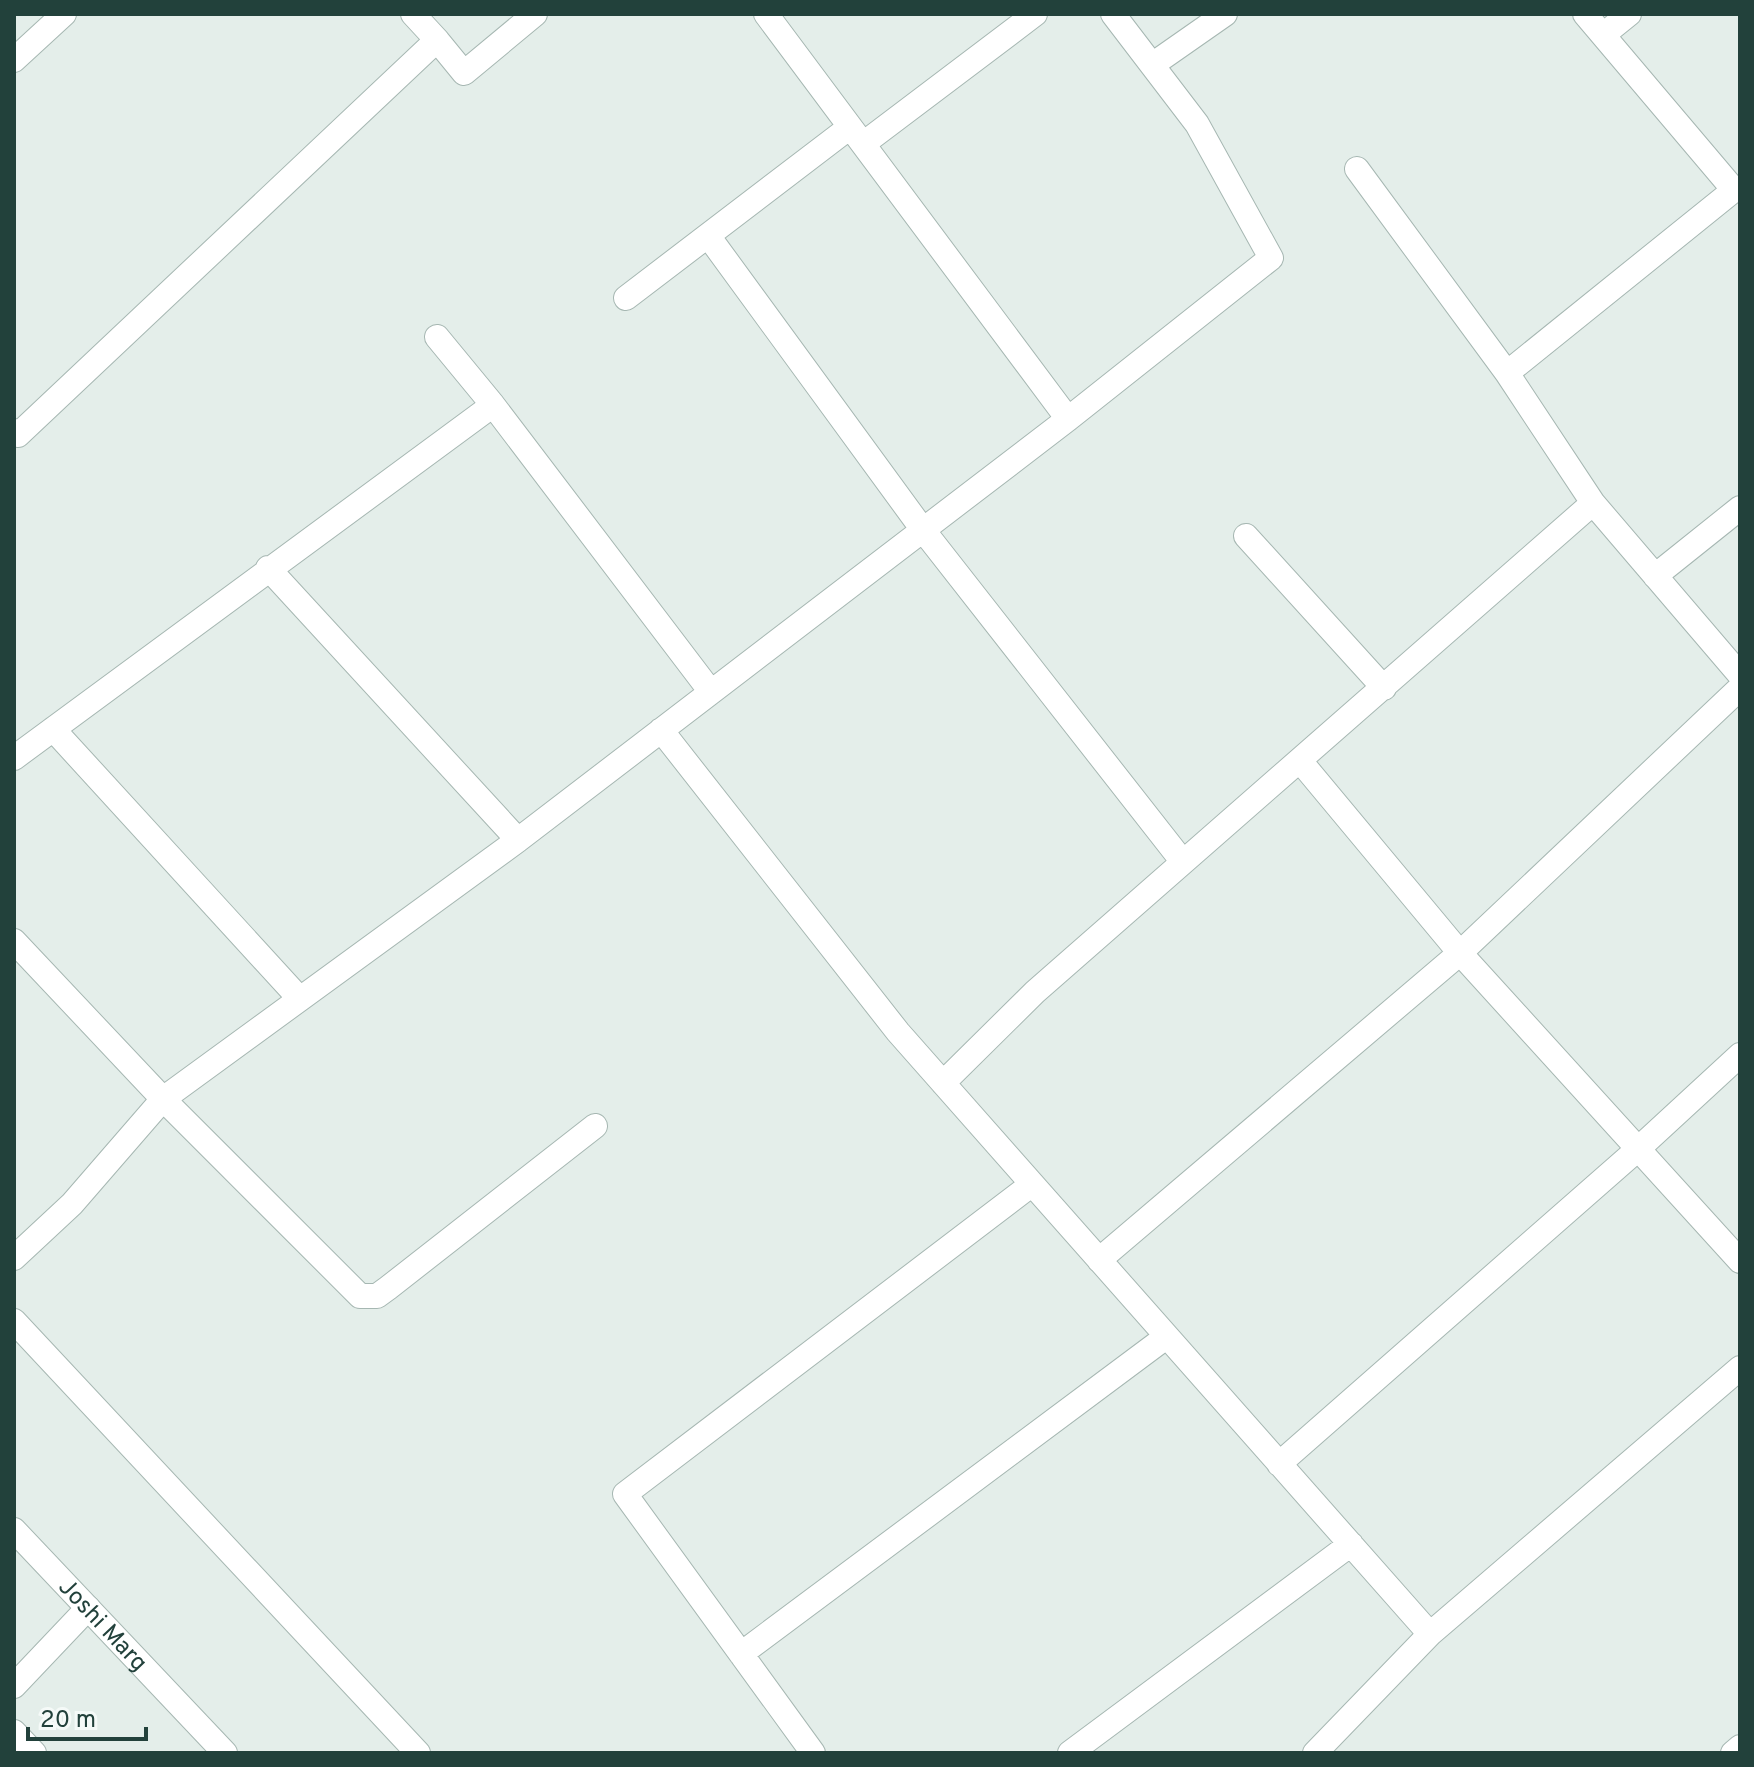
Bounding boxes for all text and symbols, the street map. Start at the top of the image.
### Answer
street label: Joshi Marg [51,1573,153,1678]
scale bar [28,1691,146,1741]
text: 20 m [40,1706,96,1736]

